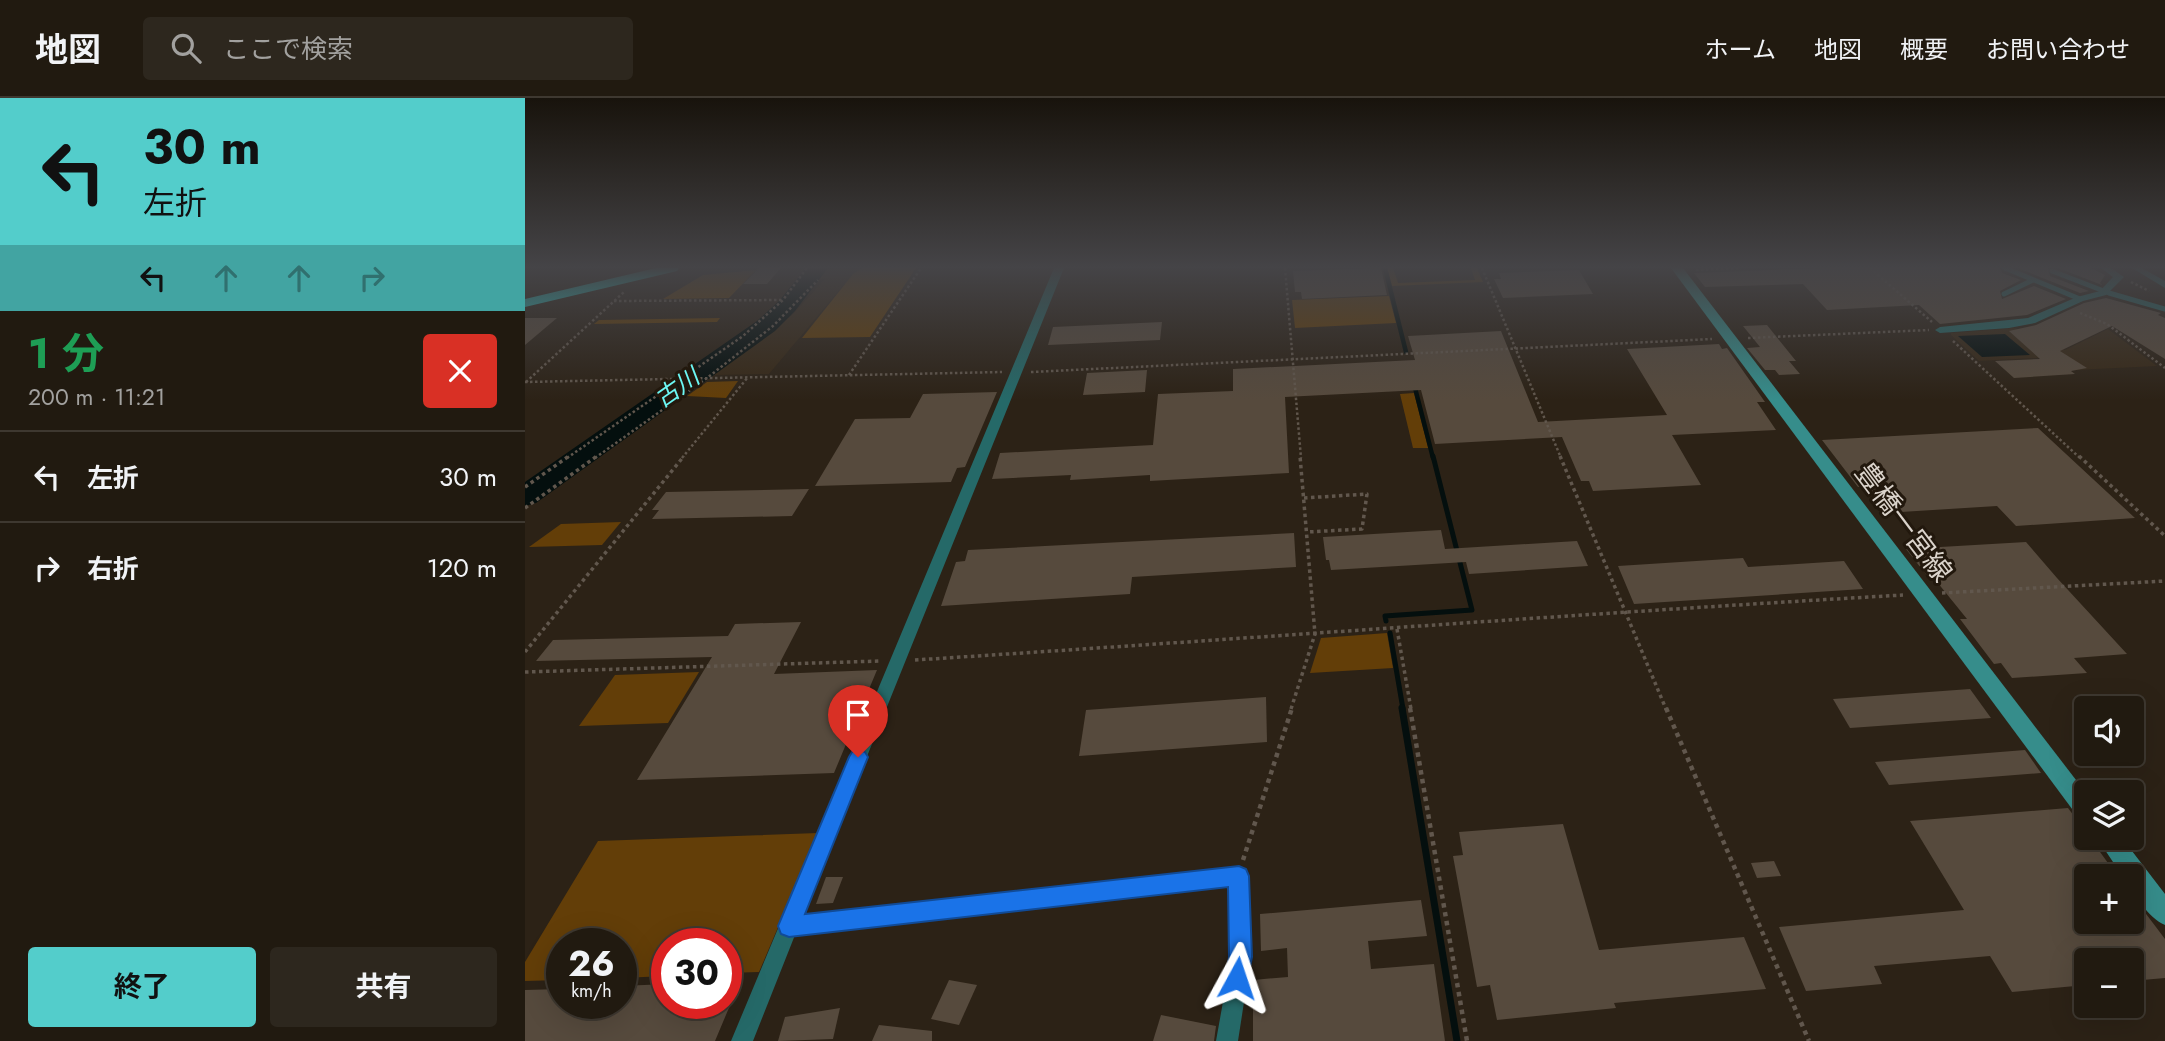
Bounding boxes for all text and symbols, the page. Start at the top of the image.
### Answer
search box [143,17,633,80]
text: 地図 [35,26,101,73]
icon: search [167,29,205,67]
text: ここで検索 [223,30,353,68]
text: ホーム [1705,32,1776,67]
text: 地図 [1814,32,1862,67]
text: 概要 [1900,32,1948,67]
text: お問い合わせ [1986,32,2130,67]
text: 30 m [143,112,261,182]
icon: left [28,126,119,217]
text: 左折 [143,180,207,226]
icon: left [134,259,172,297]
icon: ahead [207,259,245,297]
icon: ahead [280,259,318,297]
icon: right [353,259,391,297]
text: 1 分 [28,323,104,384]
button: close [423,334,497,408]
water label: 古川 [647,358,709,416]
text: 200 m · 11:21 [28,380,165,414]
street label: 豊橋一宮線 [1845,454,1962,591]
icon: left [28,458,66,496]
text: 30 m [439,458,497,496]
text: 左折 [87,459,139,497]
icon: right [28,549,66,587]
text: 120 m [427,549,497,587]
text: 右折 [87,550,139,588]
pin [828,685,888,757]
icon: arrive [839,696,877,734]
map controls [2074,696,2144,1018]
button: sound [2074,696,2144,766]
button: layers [2074,780,2144,850]
button: + [2074,864,2144,934]
speed limit sign: 30 [651,928,742,1019]
text: 26 [568,939,615,989]
position arrow [1200,941,1274,1015]
button: 終了 [28,947,256,1027]
button: 共有 [270,947,497,1027]
button: − [2074,948,2144,1018]
text: km/h [571,978,612,1004]

